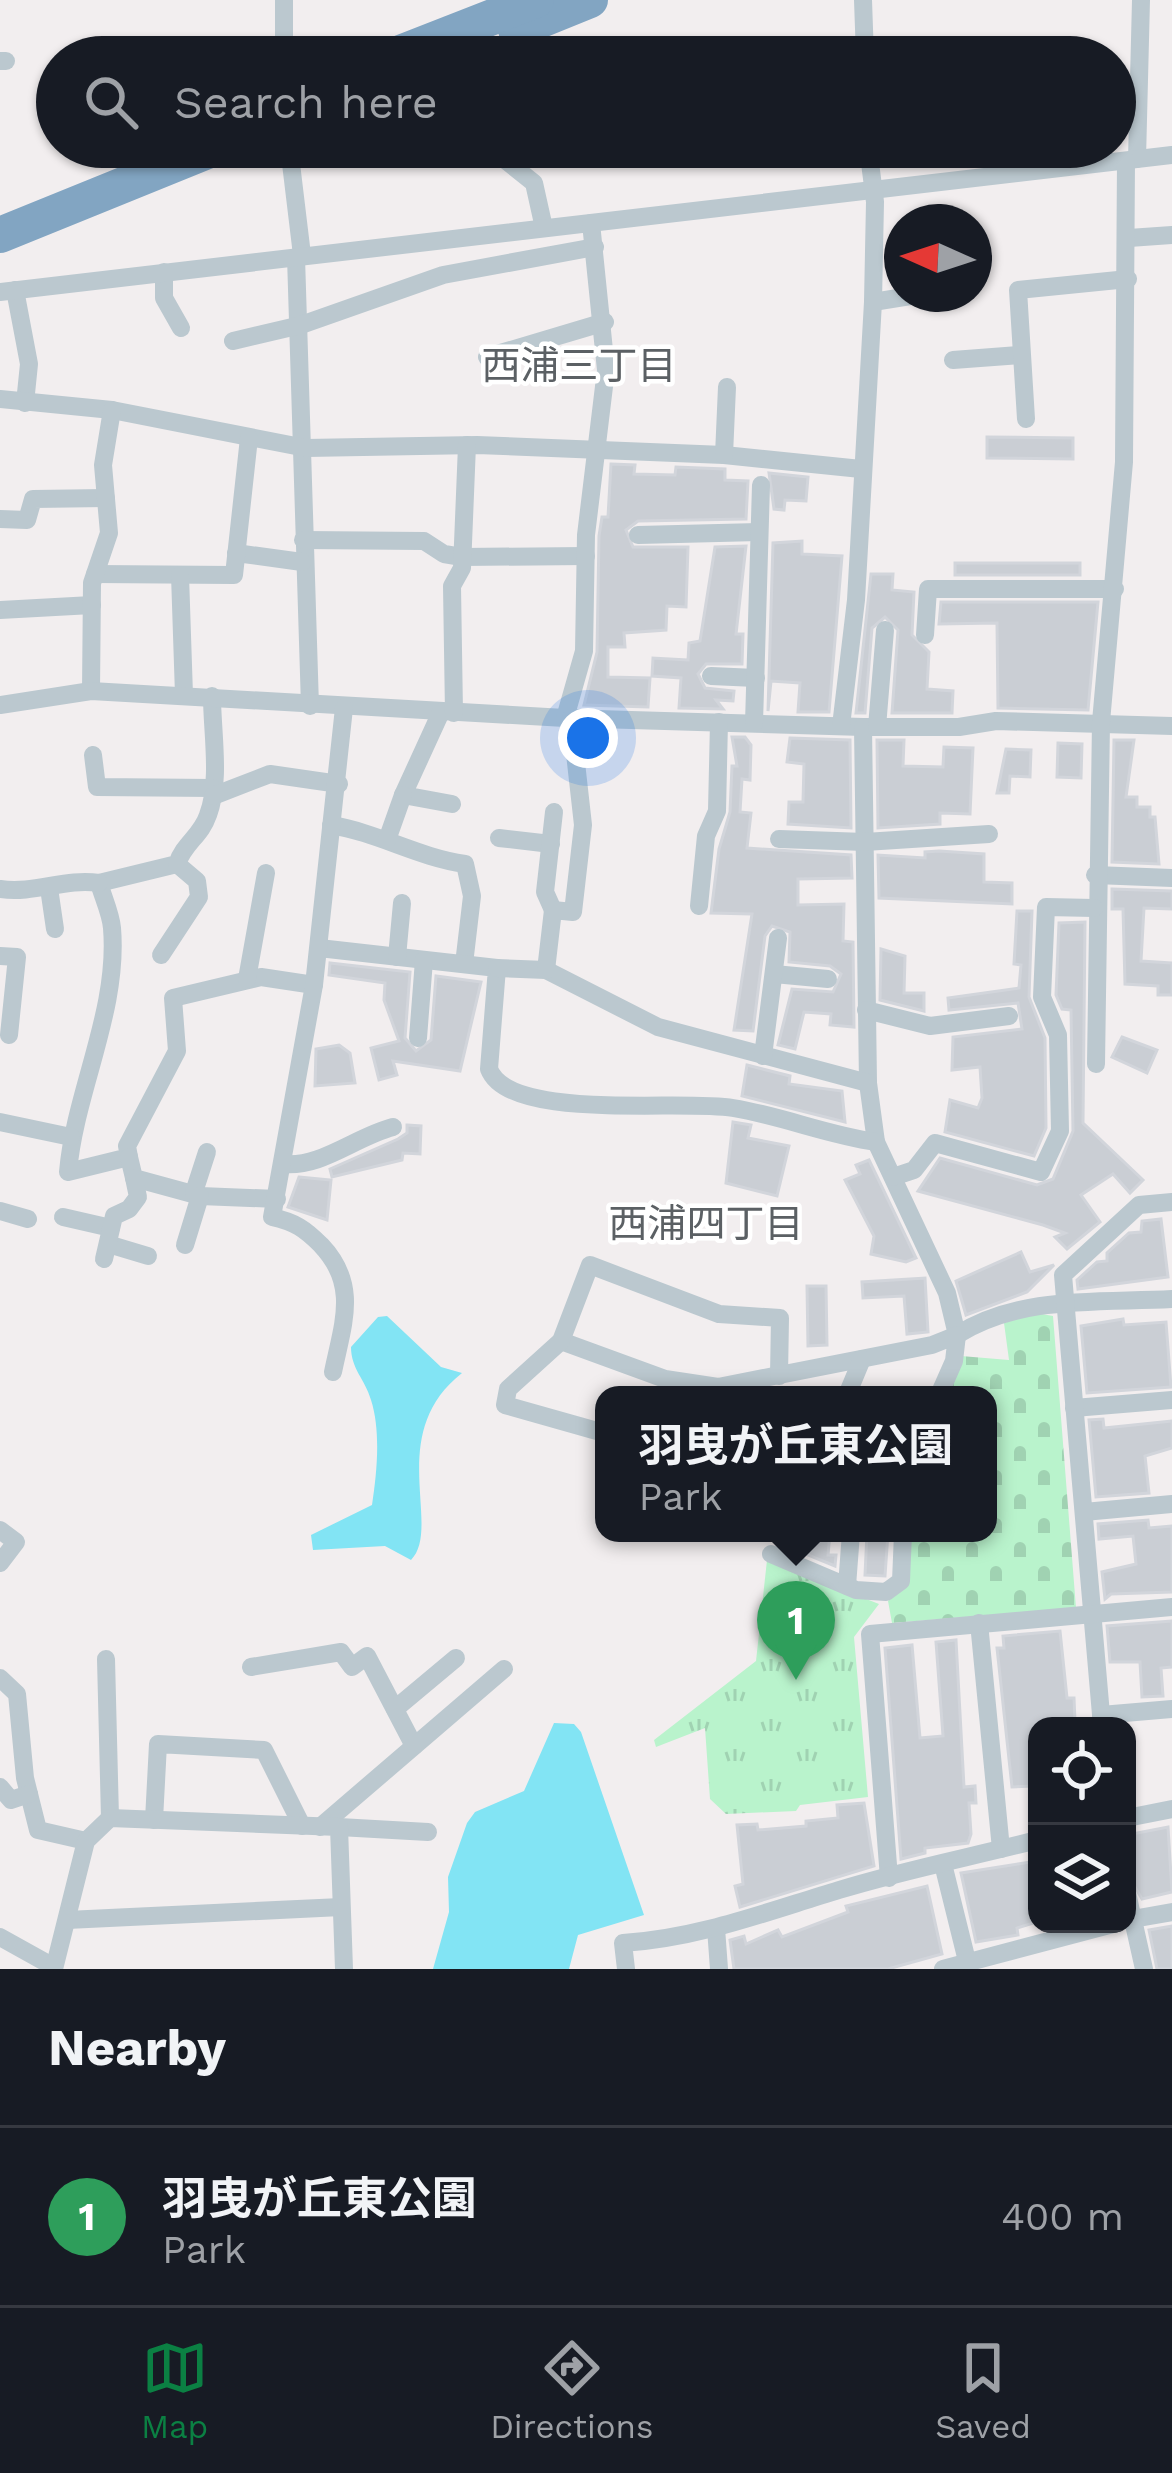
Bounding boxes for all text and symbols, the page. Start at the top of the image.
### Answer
search box [36,36,1136,168]
icon: search [78,69,144,135]
text: Search here [174,76,438,129]
north arrow [884,204,992,312]
district label: 西浦三丁目 [481,343,677,388]
your location [558,708,618,768]
district label: 西浦四丁目 [608,1201,804,1246]
popup [595,1386,997,1542]
text: 羽曳が丘東公園 [638,1419,954,1472]
text: Park [638,1474,722,1519]
pin: 1 [757,1581,835,1680]
map controls [1028,1717,1136,1933]
button: locate [1028,1717,1136,1825]
button: layers [1028,1825,1136,1933]
text: Nearby [48,2018,226,2077]
text: 羽曳が丘東公園 [162,2172,477,2225]
text: 1 [79,2194,95,2239]
text: 400 m [1001,2194,1124,2239]
text: Park [162,2227,246,2272]
tab: Map [141,2335,208,2446]
tab: Directions [490,2335,653,2446]
tab: Saved [935,2335,1031,2446]

